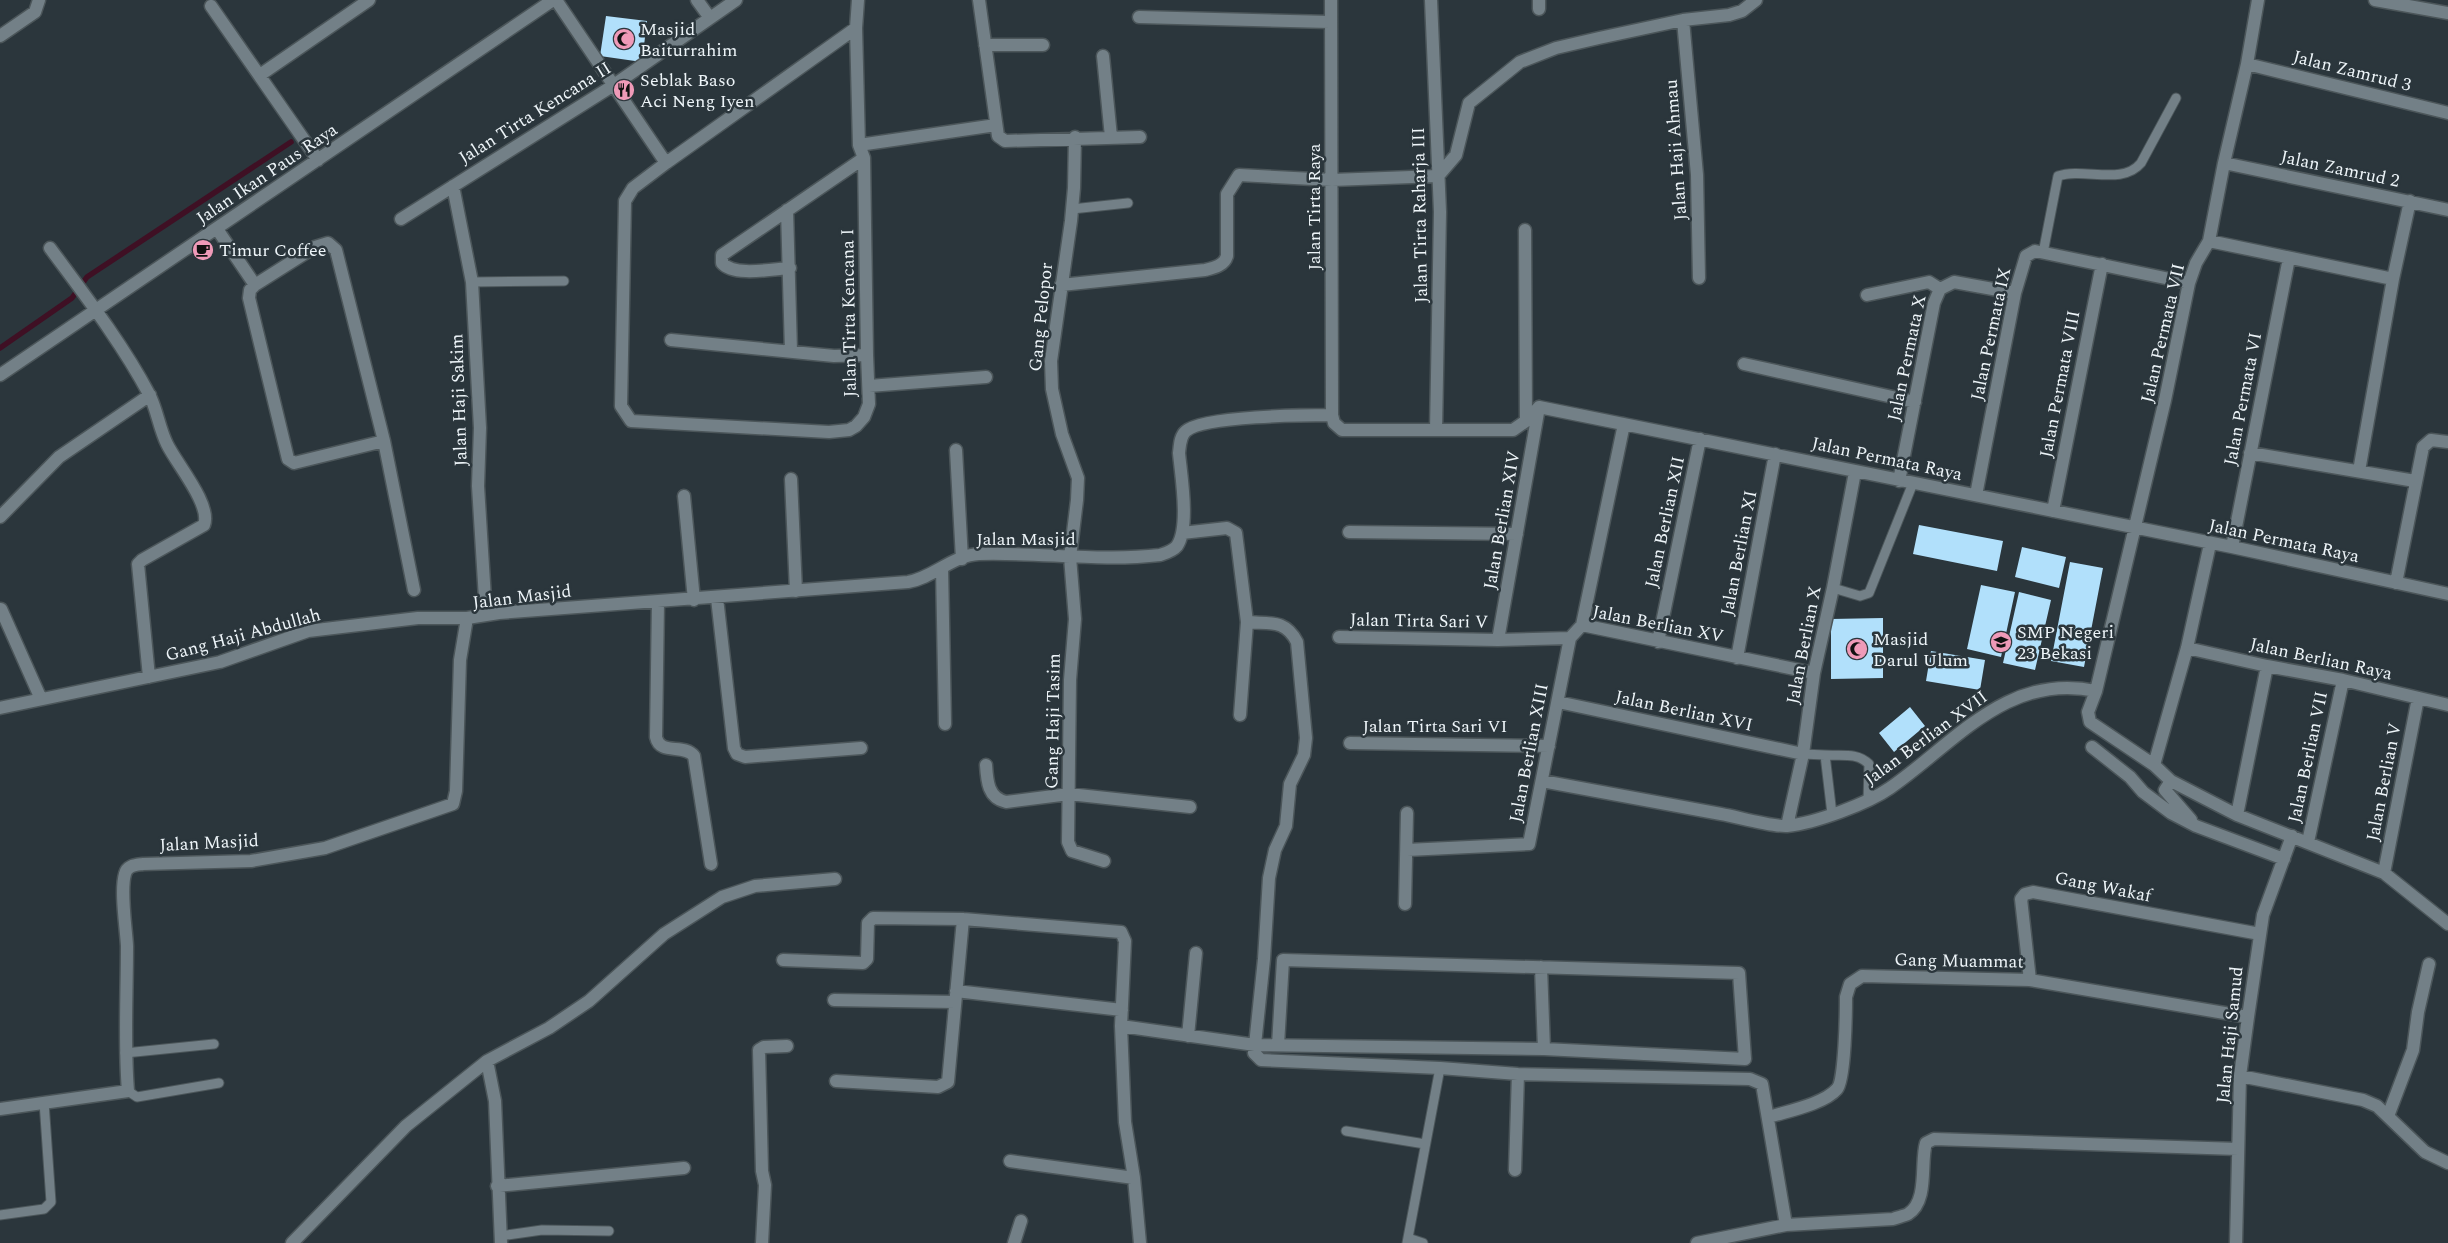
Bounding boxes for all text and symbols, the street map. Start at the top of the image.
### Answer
place label: Masjid Baiturrahim [640,16,737,64]
mosque icon: Masjid Baiturrahim [612,27,636,51]
street label: Jalan Zamrud 3 [2290,43,2414,99]
street label: Jalan Tirta Kencana II [453,55,617,171]
place label: Seblak Baso Aci Neng Iyen [640,67,755,115]
restaurant icon: Seblak Baso Aci Neng Iyen [612,78,636,102]
street label: Jalan Haji Ahmau [1658,78,1694,222]
street label: Jalan Ikan Paus Raya [191,116,343,231]
street label: Jalan Tirta Raharja III [1405,127,1435,303]
street label: Jalan Tirta Raya [1301,143,1328,271]
street label: Jalan Zamrud 2 [2278,143,2402,195]
street label: Jalan Tirta Kencana I [834,228,864,398]
place label: Timur Coffee [219,237,327,264]
cafe icon: Timur Coffee [191,238,215,262]
street label: Gang Pelopor [1022,261,1060,373]
street label: Jalan Permata VII [2134,261,2192,405]
street label: Jalan Permata IX [1964,265,2018,403]
street label: Jalan Permata X [1880,292,1934,424]
street label: Jalan Permata VIII [2032,308,2088,460]
street label: Jalan Permata VI [2217,330,2269,468]
street label: Jalan Haji Sakim [443,333,475,467]
street label: Jalan Permata Raya [1809,430,1965,488]
street label: Jalan Berlian XIV [1477,448,1527,592]
street label: Jalan Berlian XII [1638,454,1692,590]
street label: Jalan Berlian XI [1714,488,1764,618]
street label: Jalan Permata Raya [2206,512,2362,570]
street label: Jalan Masjid [976,526,1076,553]
street label: Jalan Masjid [471,578,573,616]
street label: Jalan Berlian X [1779,583,1829,707]
street label: Jalan Berlian XV [1590,598,1726,650]
street label: Gang Haji Abdullah [162,601,324,669]
street label: Jalan Tirta Sari V [1350,606,1488,636]
place label: SMP Negeri 23 Bekasi [2017,619,2114,667]
place label: Masjid Darul Ulum [1873,626,1968,674]
school or university icon: SMP Negeri 23 Bekasi [1989,630,2013,654]
street label: Jalan Berlian Raya [2247,631,2395,687]
mosque icon: Masjid Darul Ulum [1845,637,1869,661]
street label: Gang Haji Tasim [1038,653,1068,789]
street label: Jalan Berlian XIII [1502,681,1556,825]
street label: Jalan Berlian XVI [1613,683,1755,739]
street label: Jalan Berlian XVII [1859,684,1993,792]
street label: Jalan Berlian VII [2281,689,2335,825]
street label: Jalan Tirta Sari VI [1362,713,1508,740]
street label: Jalan Berlian V [2359,720,2409,844]
street label: Jalan Masjid [159,827,259,859]
street label: Gang Wakaf [2052,864,2155,910]
street label: Gang Muammat [1894,946,2024,976]
street label: Jalan Haji Samud [2209,965,2251,1105]

